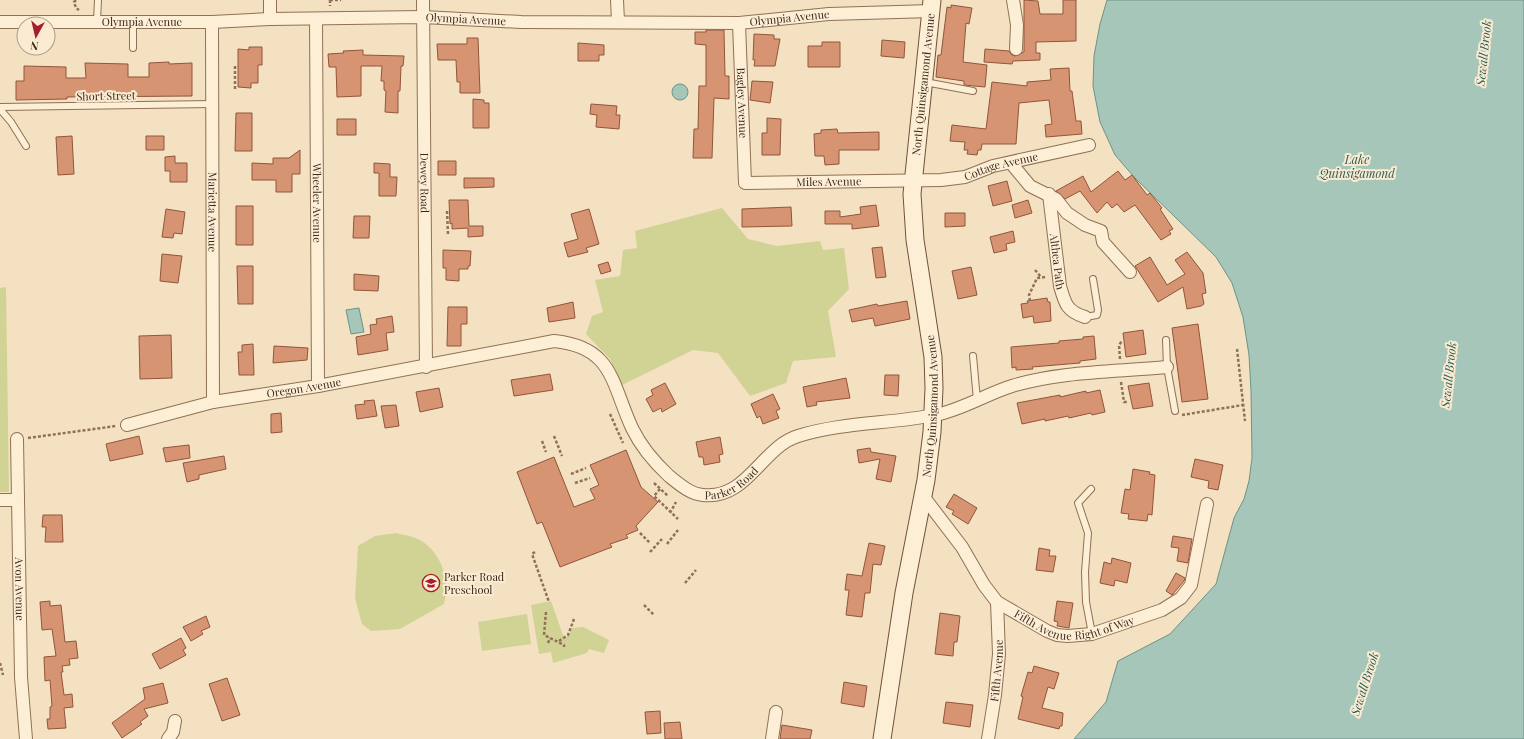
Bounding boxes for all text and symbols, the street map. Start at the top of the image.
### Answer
street label: Olympia Avenue [749,6,831,29]
street label: Olympia Avenue [425,9,507,28]
street label: North Quinsigamond Avenue [908,12,938,156]
street label: Olympia Avenue [102,14,183,29]
north arrow [16,16,56,56]
water label: Sewall Brook [1472,19,1494,87]
text: N [30,38,40,54]
street label: Bagley Avenue [734,67,751,139]
street label: Short Street [76,87,136,104]
street label: Cottage Avenue [962,148,1040,184]
water label: Lake Quinsigamond [1318,151,1395,181]
street label: Dewey Road [417,153,433,214]
street label: Wheeler Avenue [310,162,325,243]
street label: Marietta Avenue [205,172,221,253]
street label: Miles Avenue [796,173,862,189]
street label: Althea Path [1047,232,1069,292]
street label: North Quinsigamond Avenue [918,334,941,478]
water label: Sewall Brook [1437,341,1459,409]
street label: Oregon Avenue [265,374,343,401]
street label: Parker Road [704,463,762,502]
street label: Avon Avenue [12,556,28,621]
place label: Parker Road Preschool [444,569,505,597]
school or university icon: Parker Road Preschool [421,573,441,593]
street label: Fifth Avenue Right of Way [1012,606,1136,643]
street label: Fifth Avenue [986,639,1006,703]
water label: Sewall Brook [1346,650,1382,718]

